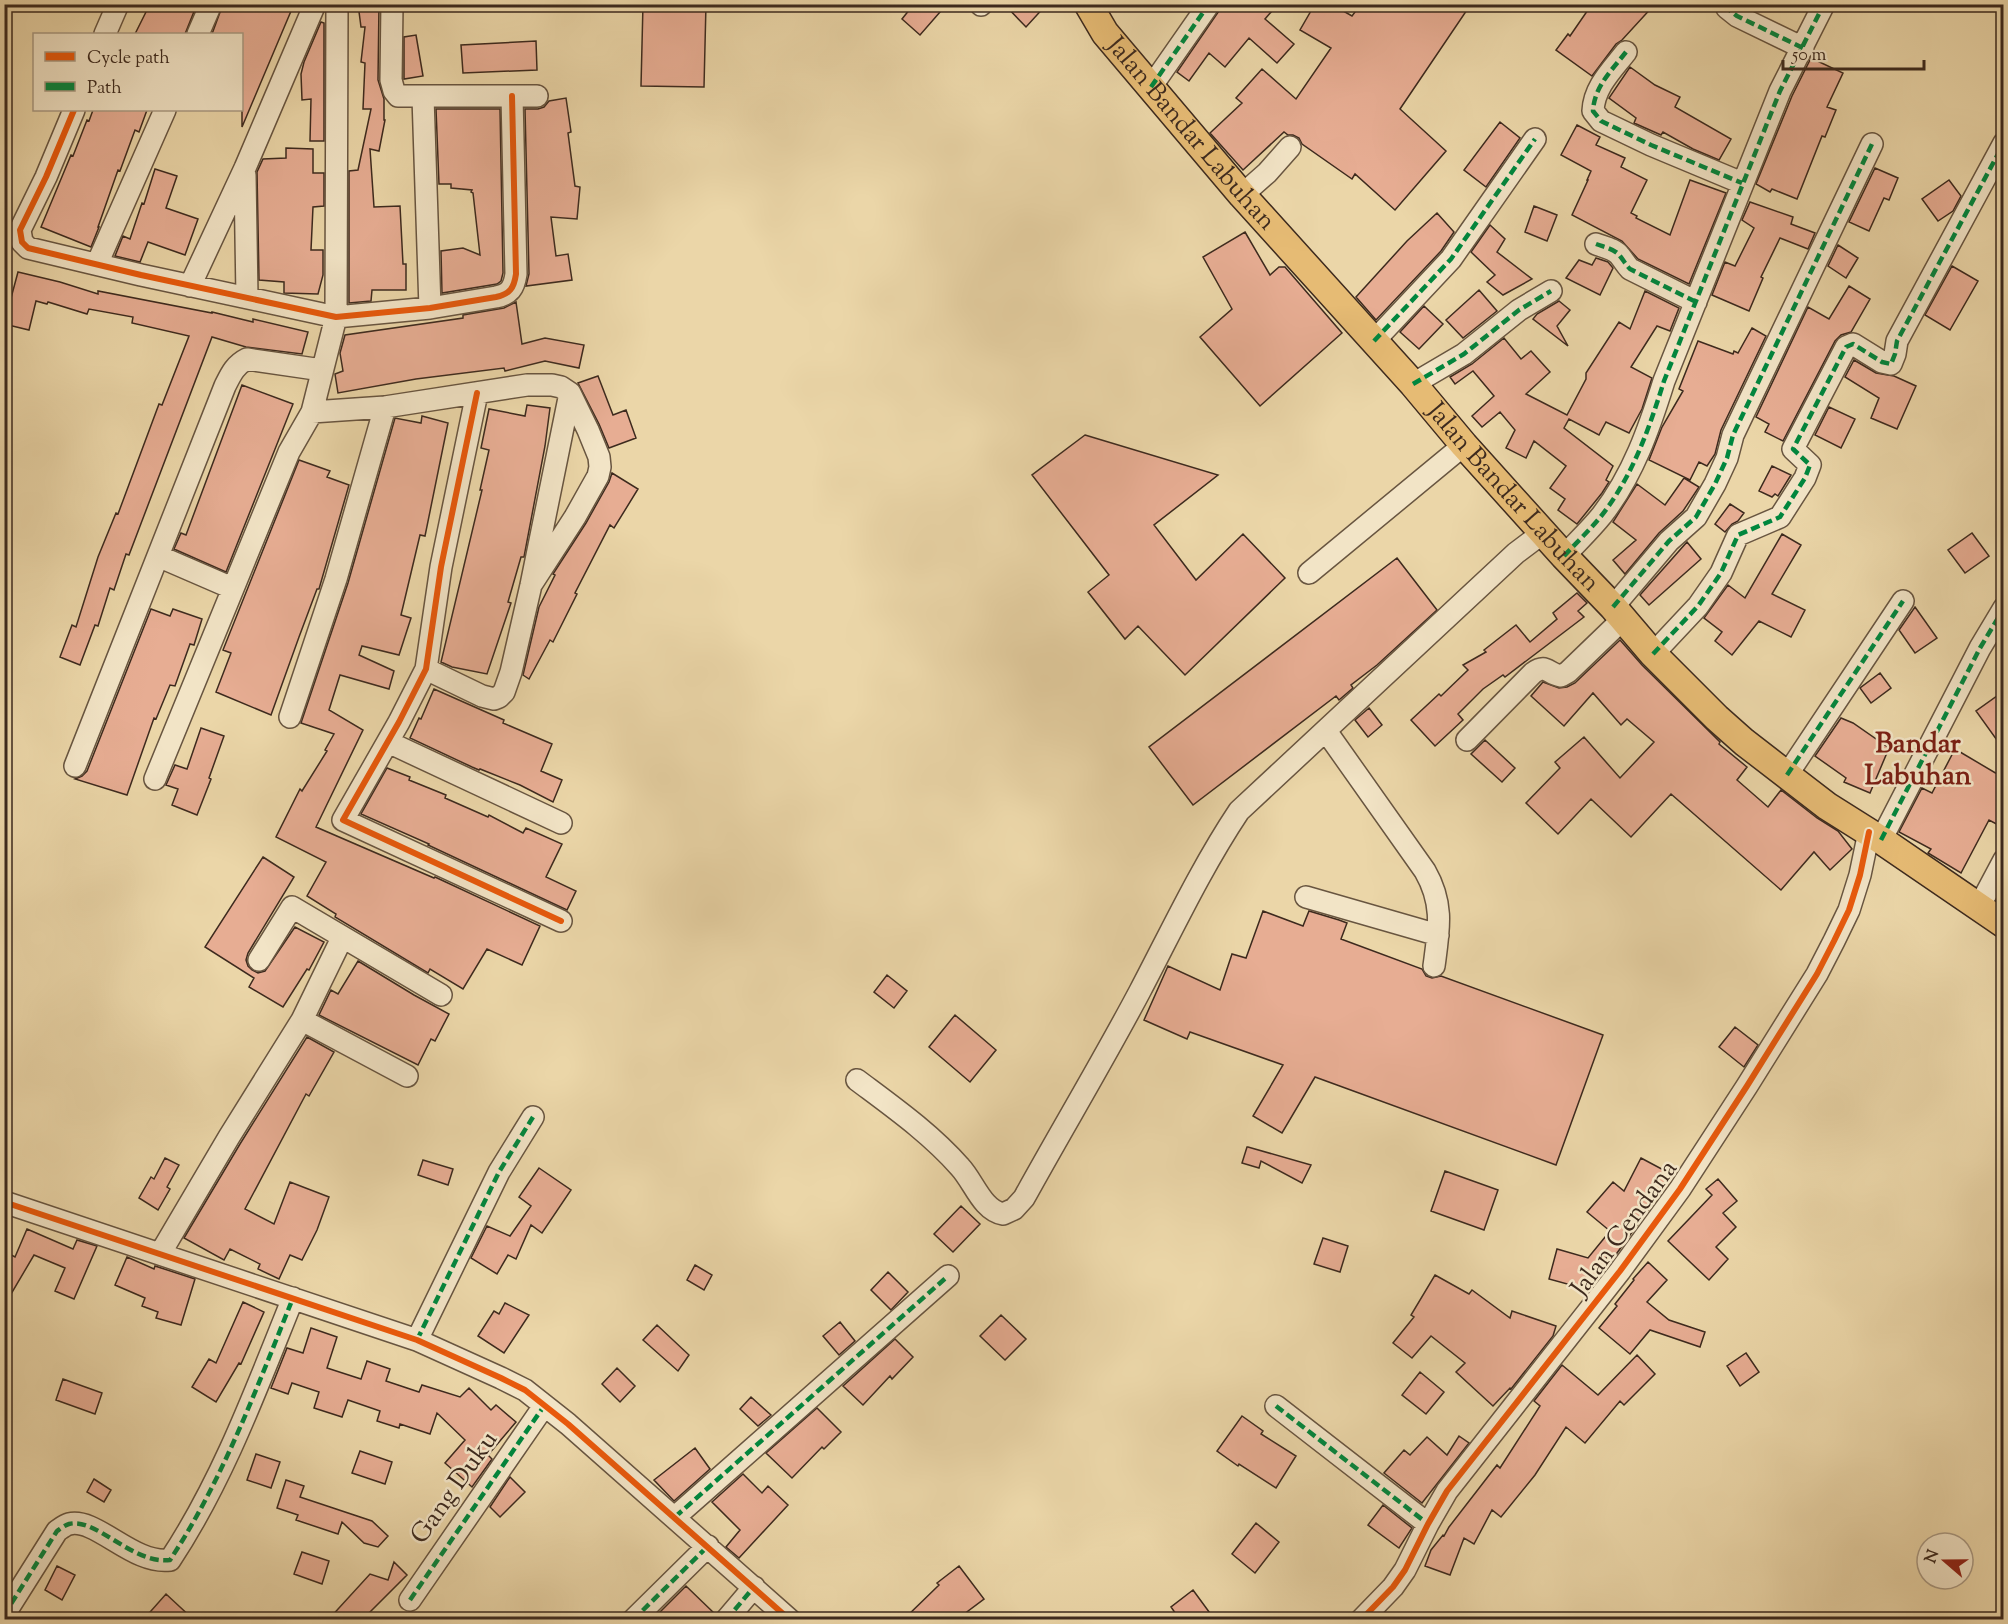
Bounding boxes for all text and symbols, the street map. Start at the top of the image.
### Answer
street label: Jalan Bandar Labuhan [1096,27,1284,239]
legend [33,33,243,111]
scale bar [1783,33,1924,71]
text: 50 m [1791,43,1827,69]
text: Cycle path [87,46,170,72]
text: Path [87,76,122,102]
street label: Jalan Bandar Labuhan [1416,393,1608,601]
district label: Bandar Labuhan [1865,725,1972,797]
street label: Jalan Cendana [1561,1153,1687,1307]
street label: Gang Duku [402,1424,508,1552]
north arrow [1915,1531,1975,1591]
text: N [1920,1547,1946,1567]

